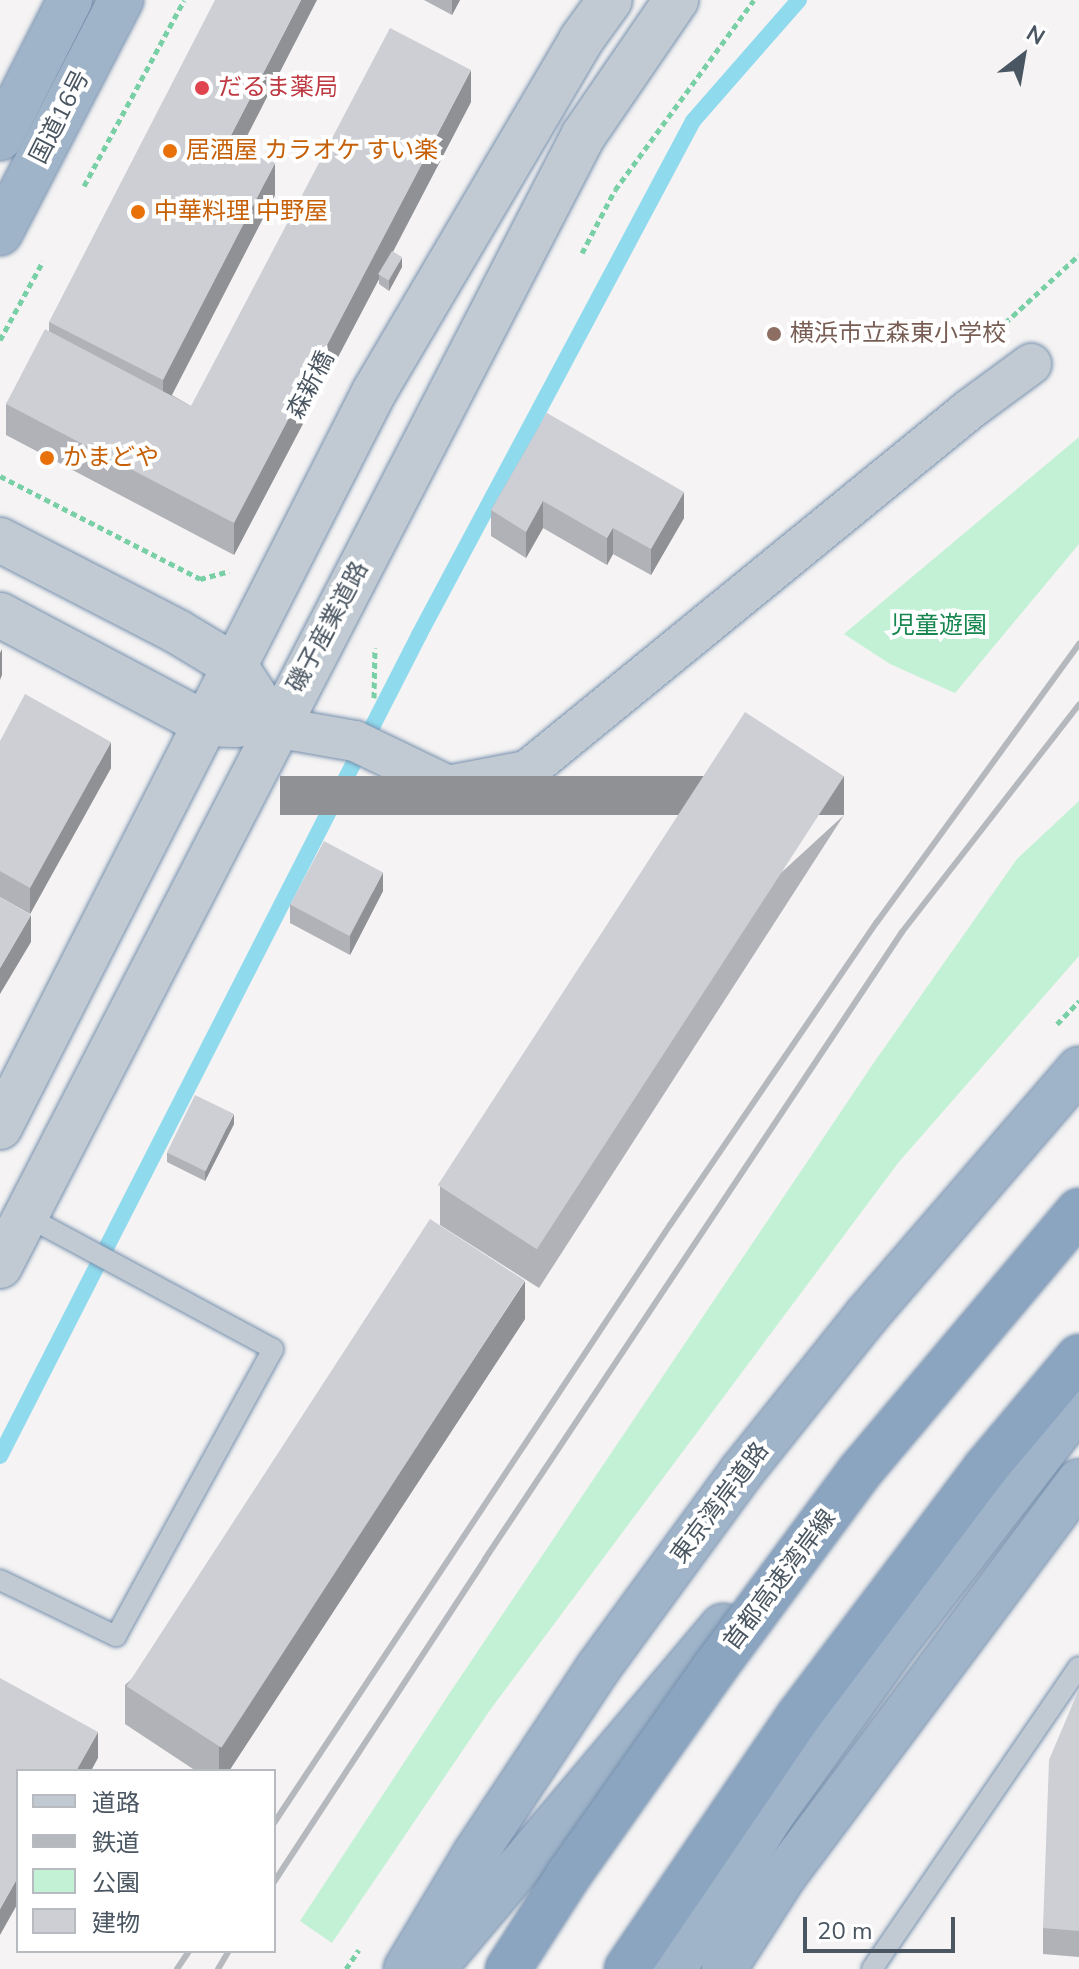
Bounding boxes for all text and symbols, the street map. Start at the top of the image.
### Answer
north arrow [983,16,1063,96]
text: N [1021,18,1050,53]
street label: 国道16号 [24,66,96,168]
place label: だるま薬局 [218,74,338,102]
marker: だるま薬局 [193,79,211,97]
place label: 居酒屋 カラオケ すい楽 [186,137,438,165]
marker: 居酒屋 カラオケ すい楽 [161,142,179,160]
place label: 中華料理 中野屋 [154,198,328,226]
marker: 中華料理 中野屋 [129,203,147,221]
place label: 横浜市立森東小学校 [790,320,1006,348]
marker: 横浜市立森東小学校 [765,325,783,343]
street label: 森新橋 [281,346,341,424]
place label: かまどや [63,444,159,472]
marker: かまどや [38,449,56,467]
street label: 磯子産業道路 [281,557,375,697]
park label: 児童遊園 [891,612,987,640]
street label: 東京湾岸道路 [665,1437,775,1569]
street label: 首都高速湾岸線 [718,1504,842,1656]
legend [16,1769,276,1953]
text: 道路 [92,1787,140,1819]
text: 鉄道 [92,1827,140,1859]
text: 公園 [92,1867,140,1899]
scale bar [807,1901,959,1951]
text: 建物 [92,1907,140,1939]
text: 20 m [817,1915,873,1947]

